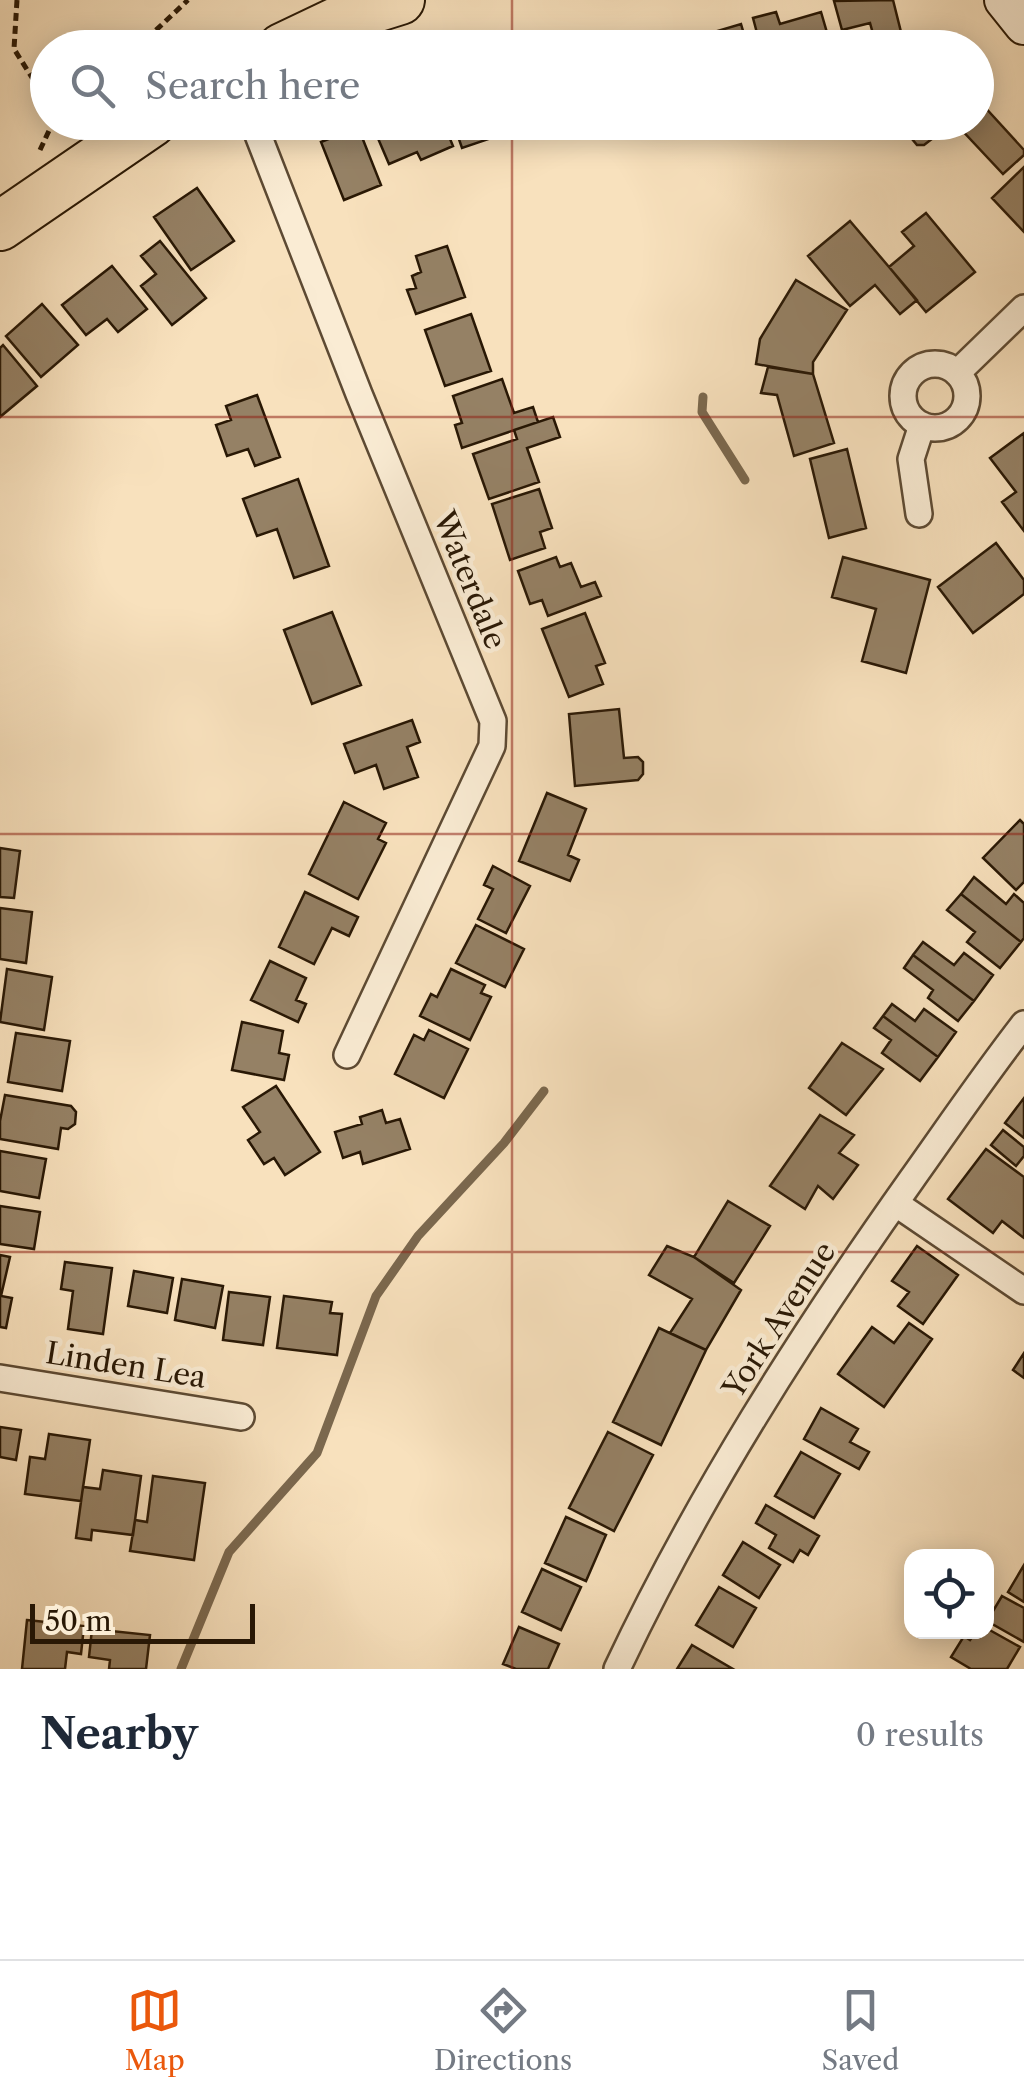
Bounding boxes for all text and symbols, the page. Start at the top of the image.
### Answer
search box [30,30,994,140]
icon: search [65,58,120,113]
text: Search here [145,62,360,109]
street label: Waterdale [425,505,514,654]
street label: York Avenue [714,1235,843,1406]
street label: Linden Lea [43,1334,209,1396]
map controls [904,1549,994,1639]
button: locate [904,1549,994,1639]
scale bar [30,1599,255,1644]
text: 50 m [45,1604,112,1638]
text: Nearby [40,1708,198,1760]
text: 0 results [856,1715,984,1754]
tab: Map [125,1983,185,2077]
tab: Directions [434,1983,572,2077]
tab: Saved [822,1983,899,2077]

